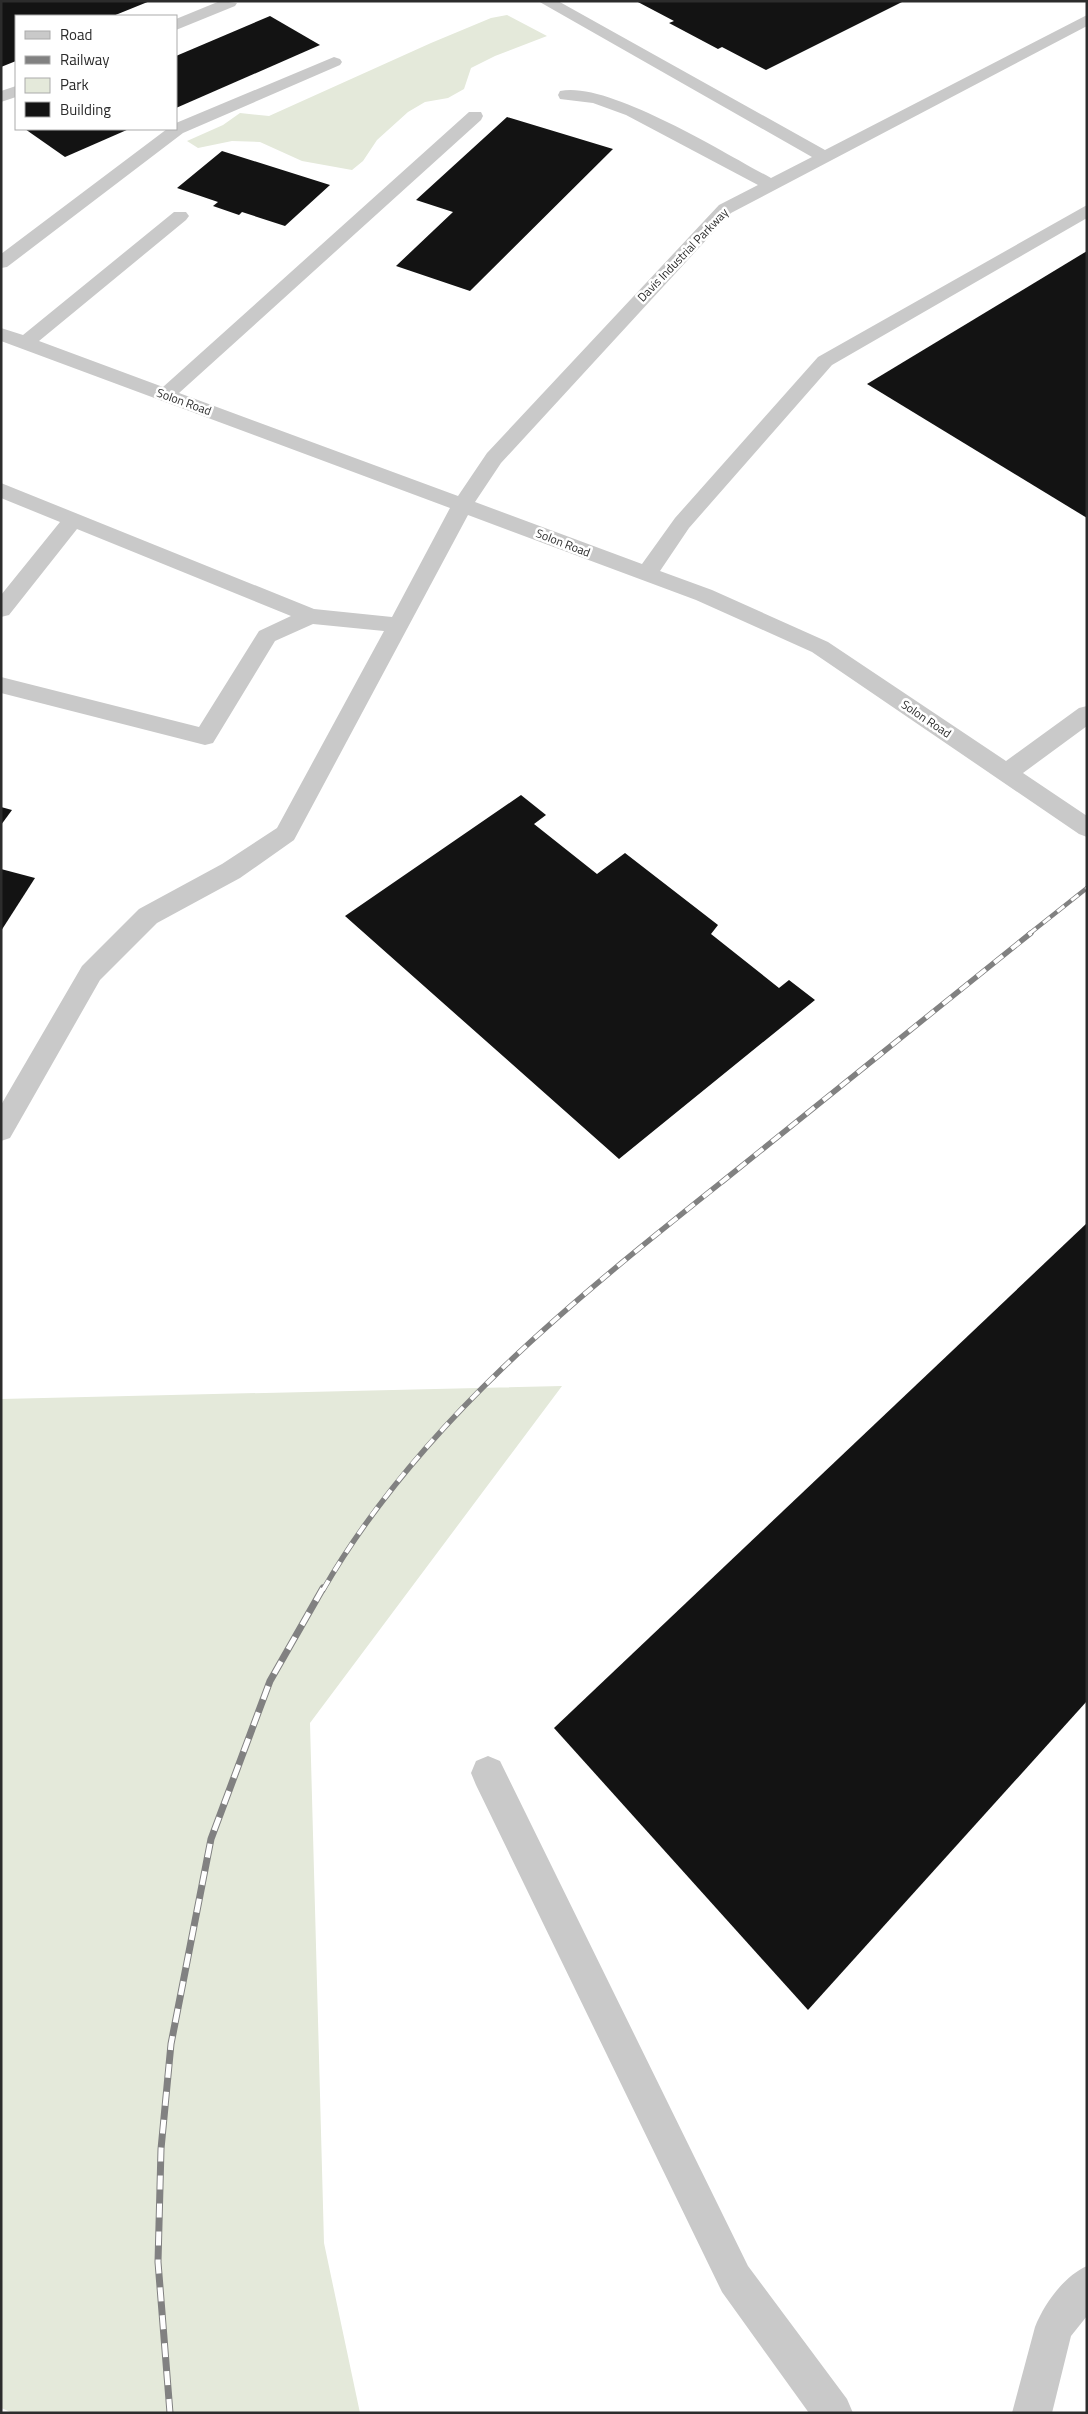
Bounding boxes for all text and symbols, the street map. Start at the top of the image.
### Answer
legend [15,15,178,130]
text: Road [60,23,92,46]
text: Railway [60,48,110,71]
text: Park [60,73,89,96]
text: Building [60,98,111,121]
street label: Davis Industrial Parkway [633,203,733,306]
street label: Solon Road [154,383,214,420]
street label: Solon Road [533,523,593,562]
street label: Solon Road [897,695,955,742]

